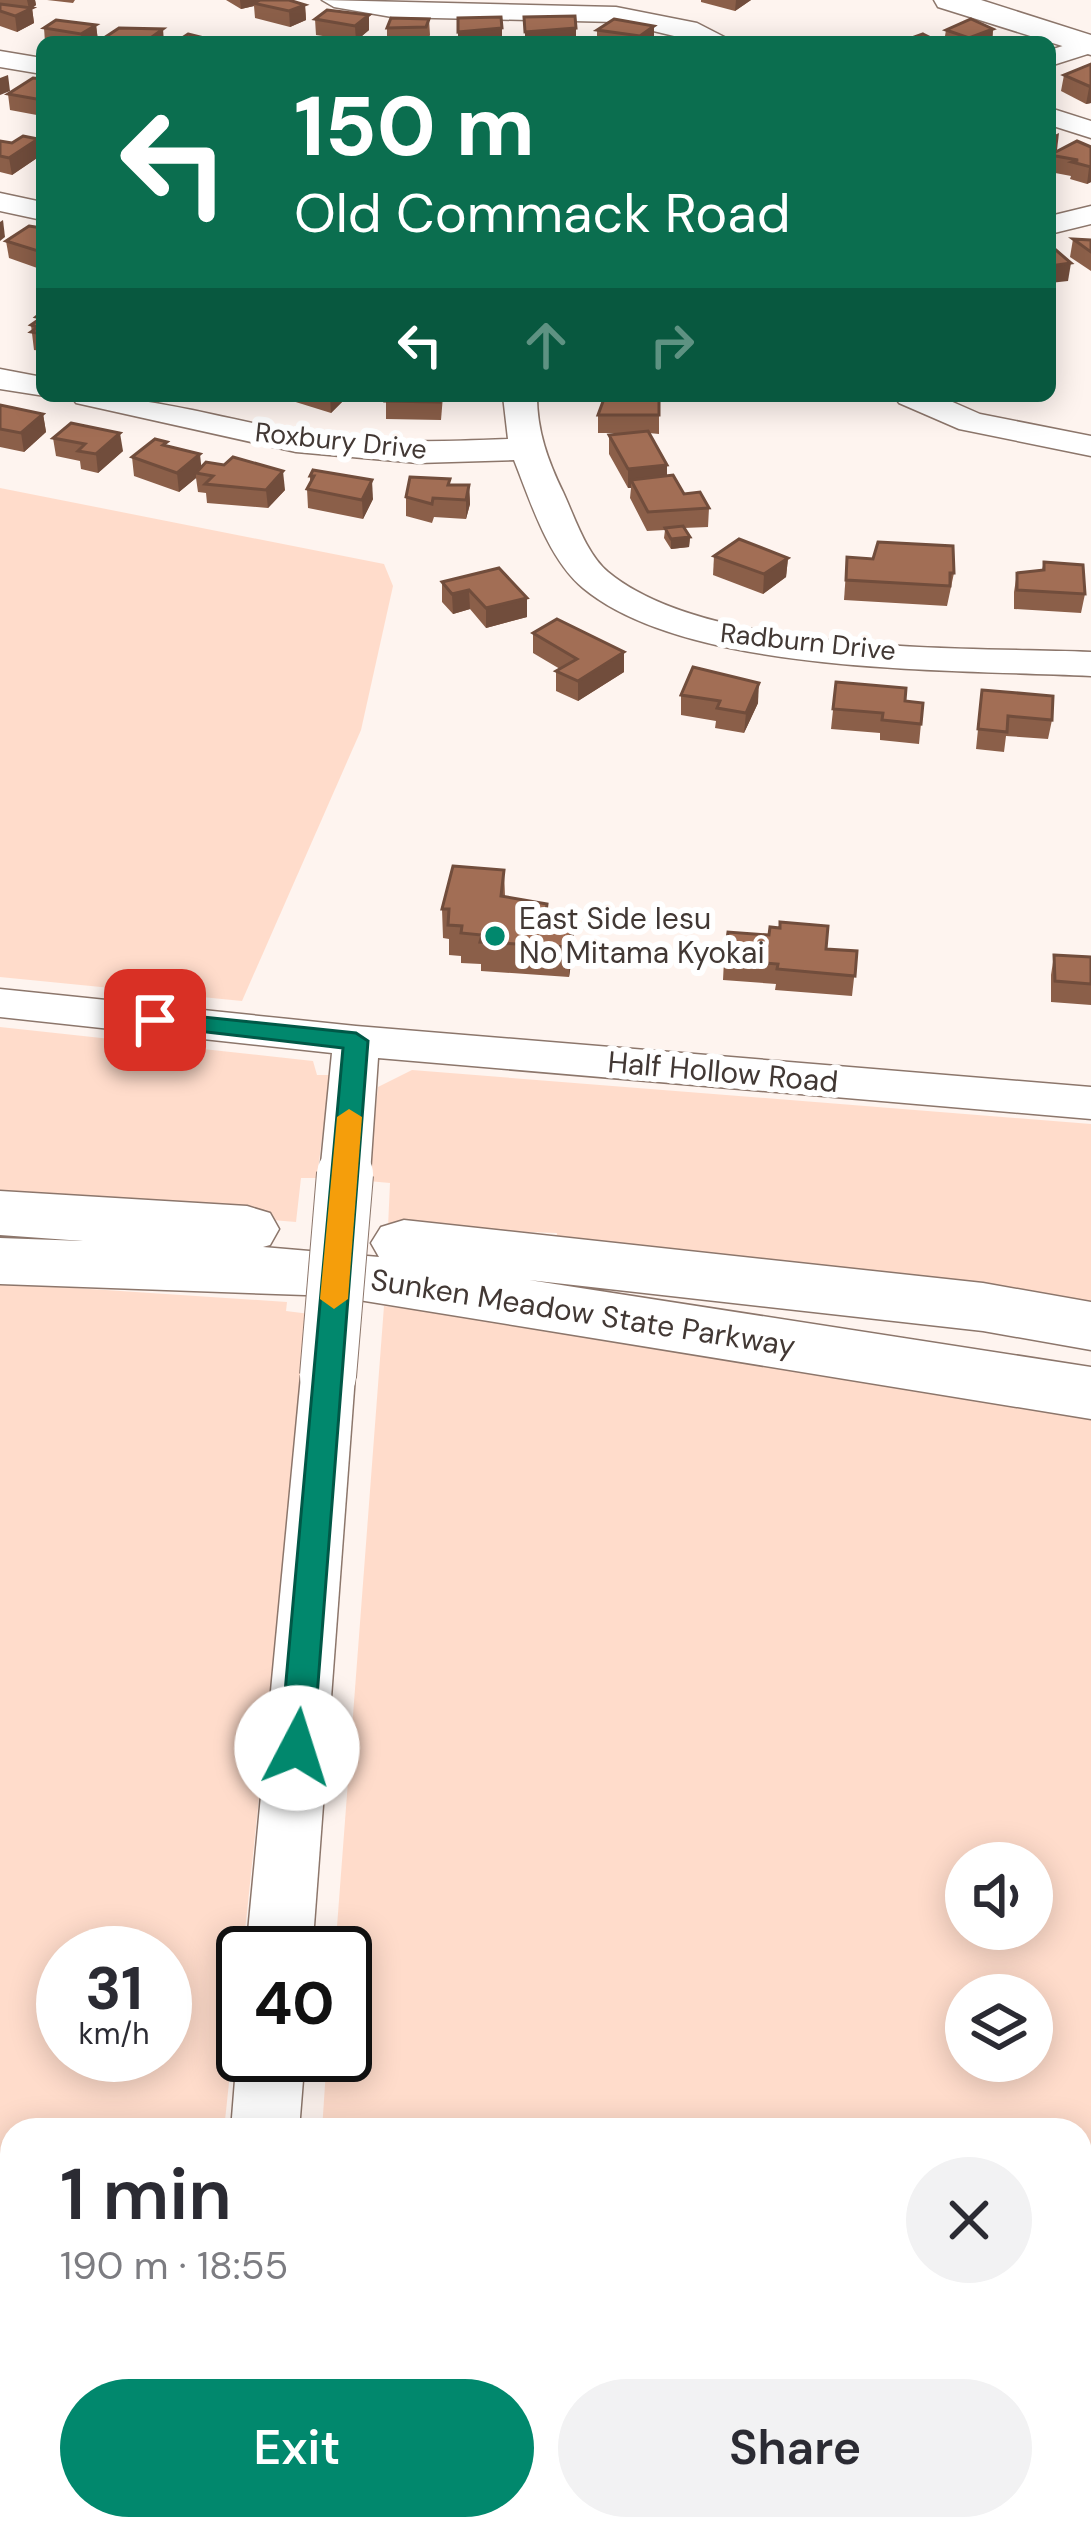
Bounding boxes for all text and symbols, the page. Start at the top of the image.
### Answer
text: 150 m [294,72,535,181]
icon: left [96,84,252,240]
text: Old Commack Road [294,178,791,249]
icon: left [387,312,453,378]
icon: ahead [513,312,579,378]
icon: right [639,312,705,378]
street label: Roxbury Drive [253,414,429,467]
street label: Radburn Drive [719,615,898,668]
place label: East Side Iesu No Mitama Kyokai [519,899,765,972]
marker: East Side Iesu No Mitama Kyokai [482,923,508,949]
pin [104,969,206,1071]
icon: arrive [122,987,188,1053]
street label: Half Hollow Road [606,1042,840,1101]
street label: Sunken Meadow State Parkway [368,1260,798,1365]
position arrow [234,1685,360,1811]
map controls [945,1842,1053,2082]
button: sound [945,1842,1053,1950]
speed limit sign: 40 [216,1926,372,2082]
text: 31 [85,1949,143,2028]
button: layers [945,1974,1053,2082]
text: km/h [79,2014,149,2053]
text: 1 min [60,2148,232,2241]
button: close [906,2157,1032,2283]
text: 190 m · 18:55 [60,2240,288,2291]
button: Exit [60,2379,534,2517]
button: Share [558,2379,1032,2517]

